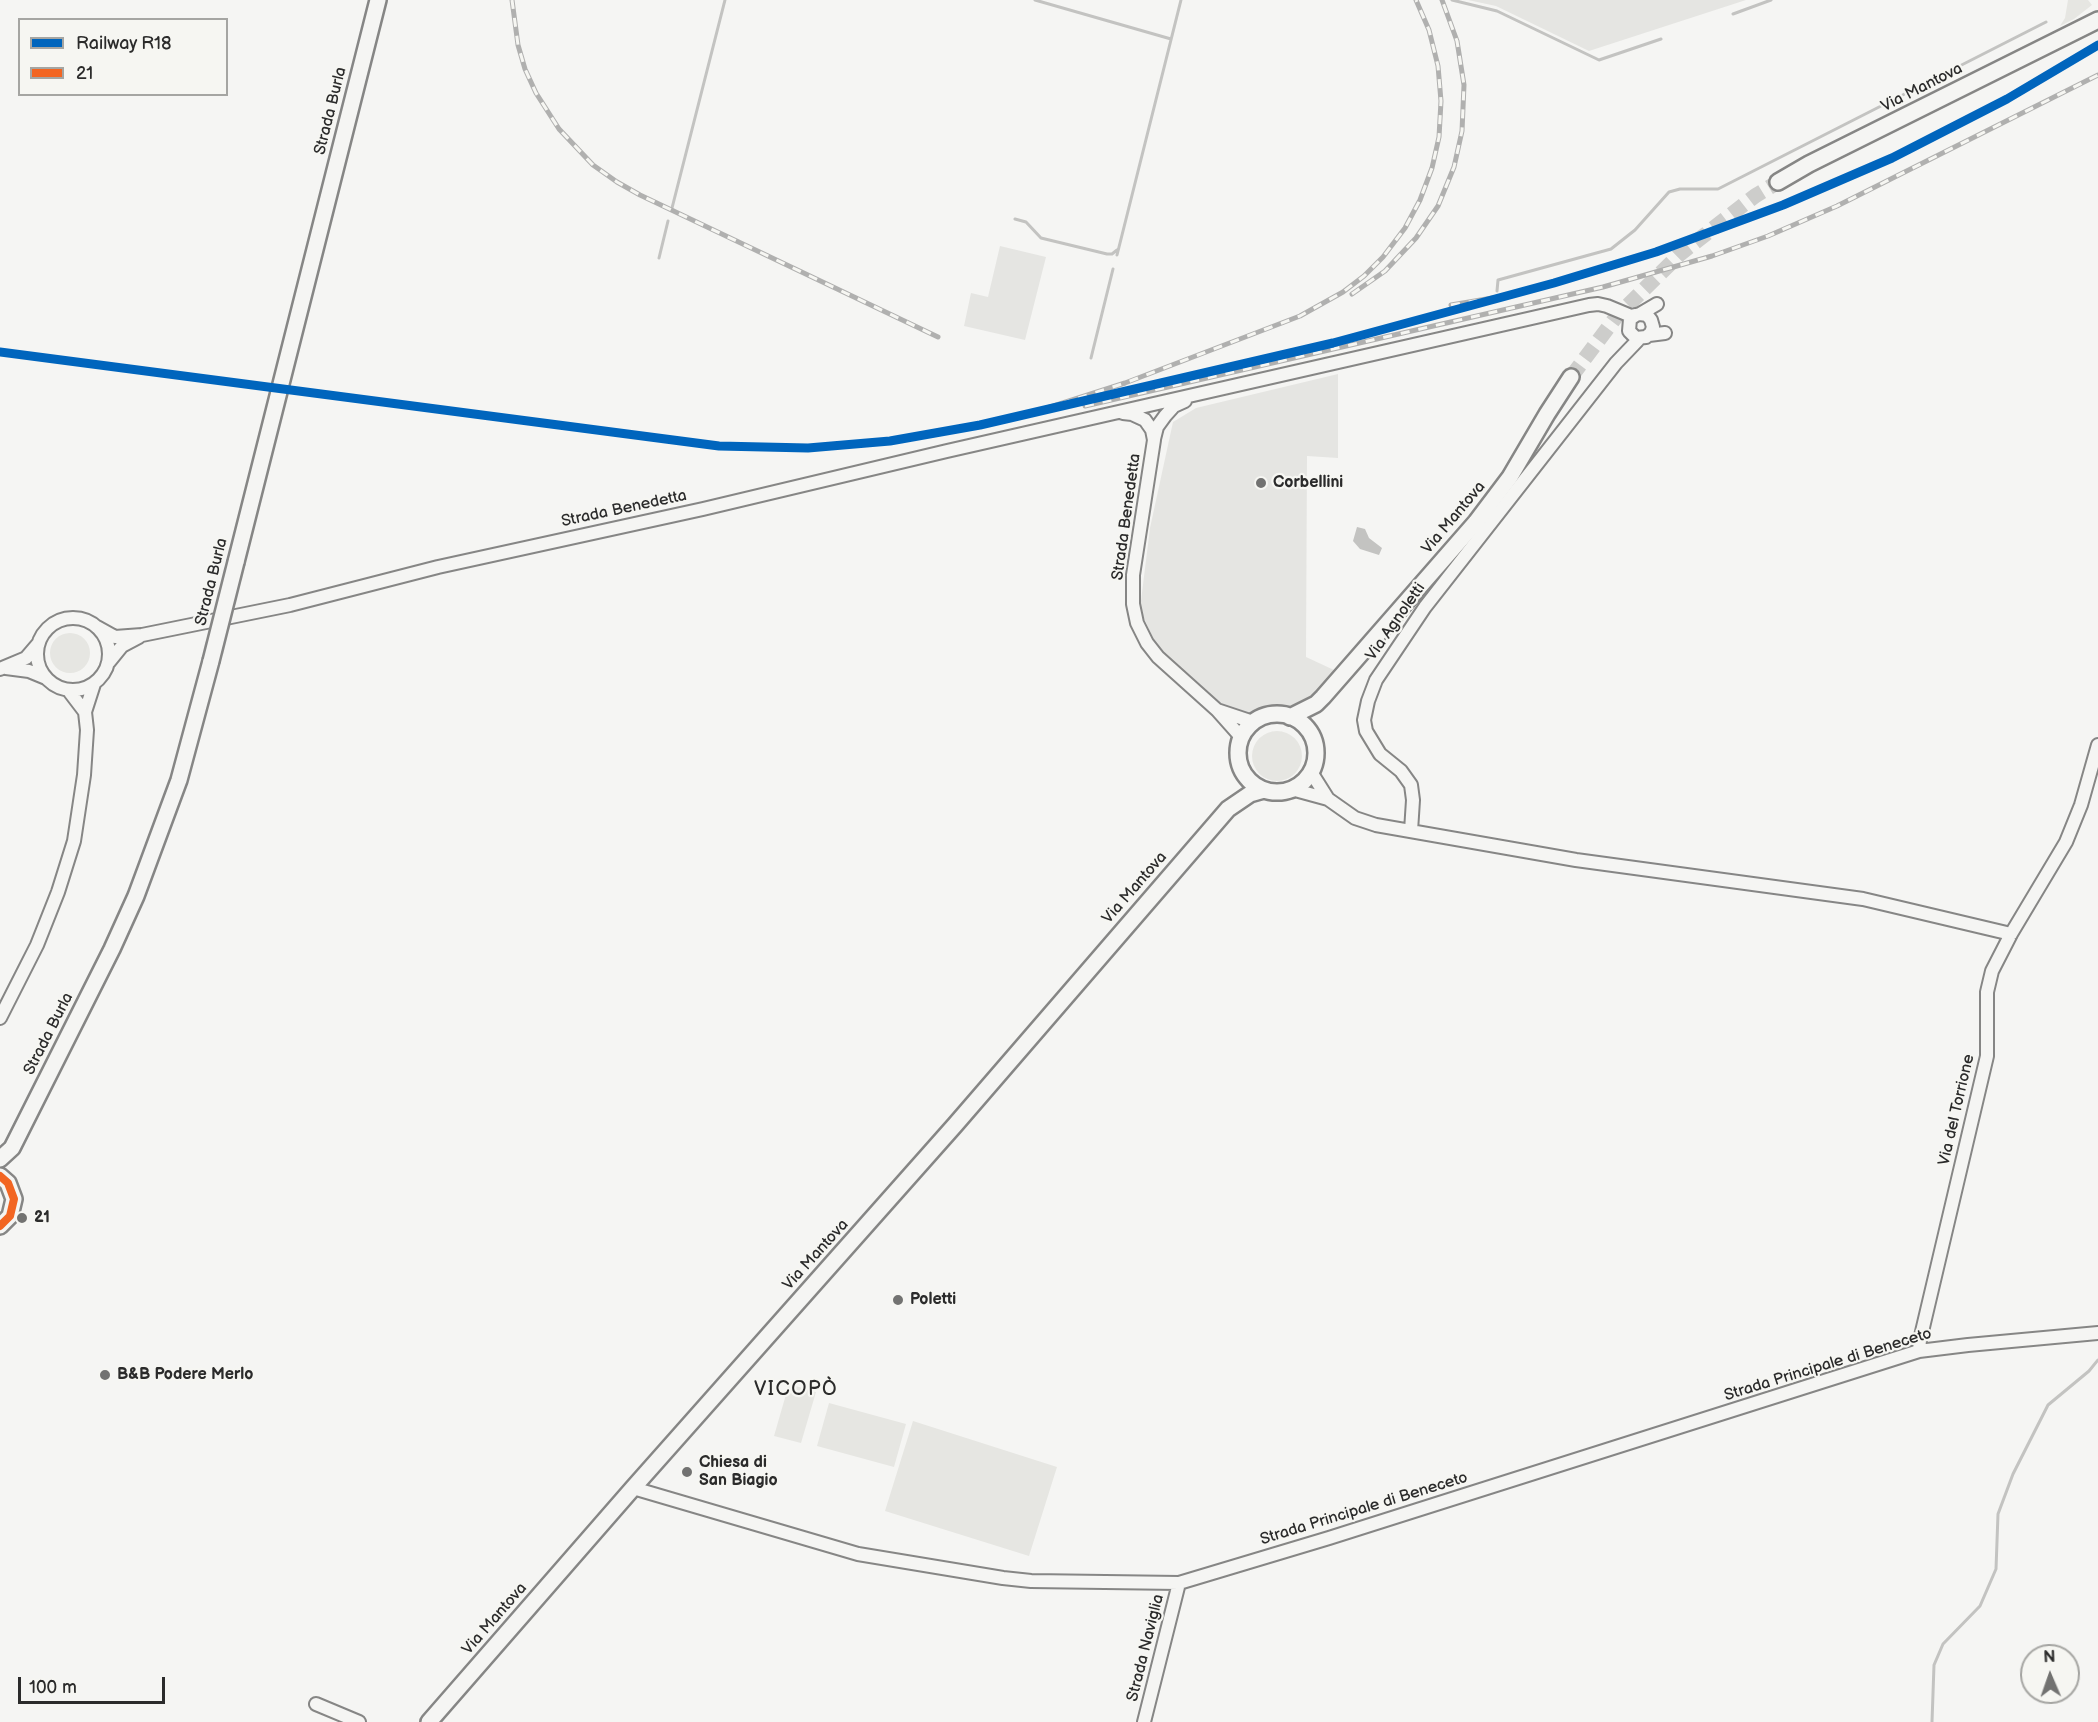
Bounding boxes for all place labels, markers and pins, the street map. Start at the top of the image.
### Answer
place label: Corbellini [1273,473,1343,493]
marker: Corbellini [1254,476,1268,490]
place label: 21 [34,1208,50,1228]
marker: 21 [15,1211,29,1225]
place label: Poletti [910,1290,956,1310]
marker: Poletti [891,1293,905,1307]
place label: B&B Podere Merlo [117,1365,253,1385]
marker: B&B Podere Merlo [98,1368,112,1382]
place label: Chiesa di San Biagio [699,1453,778,1491]
marker: Chiesa di San Biagio [680,1465,694,1479]

